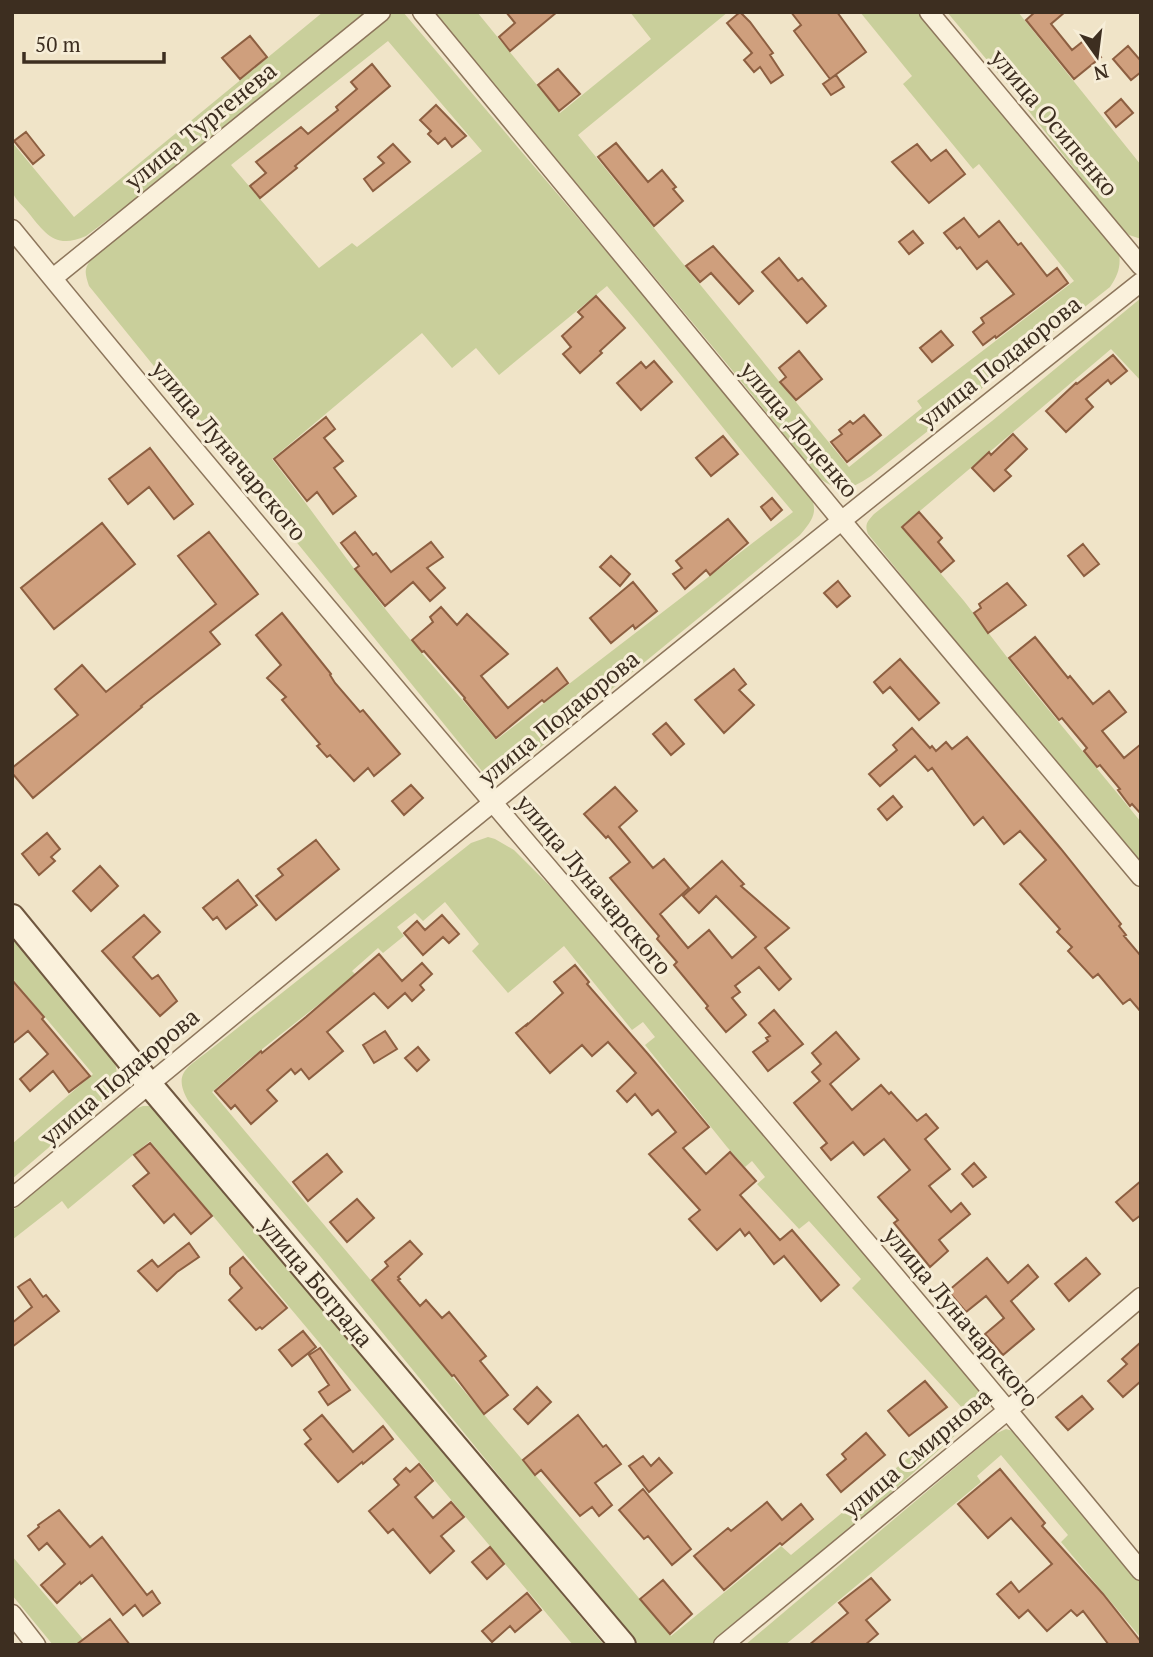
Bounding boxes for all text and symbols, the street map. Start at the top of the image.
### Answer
scale bar [24,21,164,65]
north arrow [1062,21,1132,91]
text: 50 m [35,30,81,58]
street label: улица Осипенко [983,41,1126,203]
street label: улица Тургенева [117,54,283,197]
text: N [1091,59,1111,87]
street label: улица Подаюрова [911,288,1087,435]
street label: улица Луначарского [144,353,315,547]
street label: улица Доценко [733,354,866,504]
street label: улица Подаюрова [470,642,645,793]
street label: улица Луначарского [509,787,680,981]
street label: улица Подаюрова [32,1000,206,1153]
street label: улица Бограда [252,1208,381,1354]
street label: улица Луначарского [876,1219,1047,1413]
street label: улица Смирнова [834,1380,998,1525]

